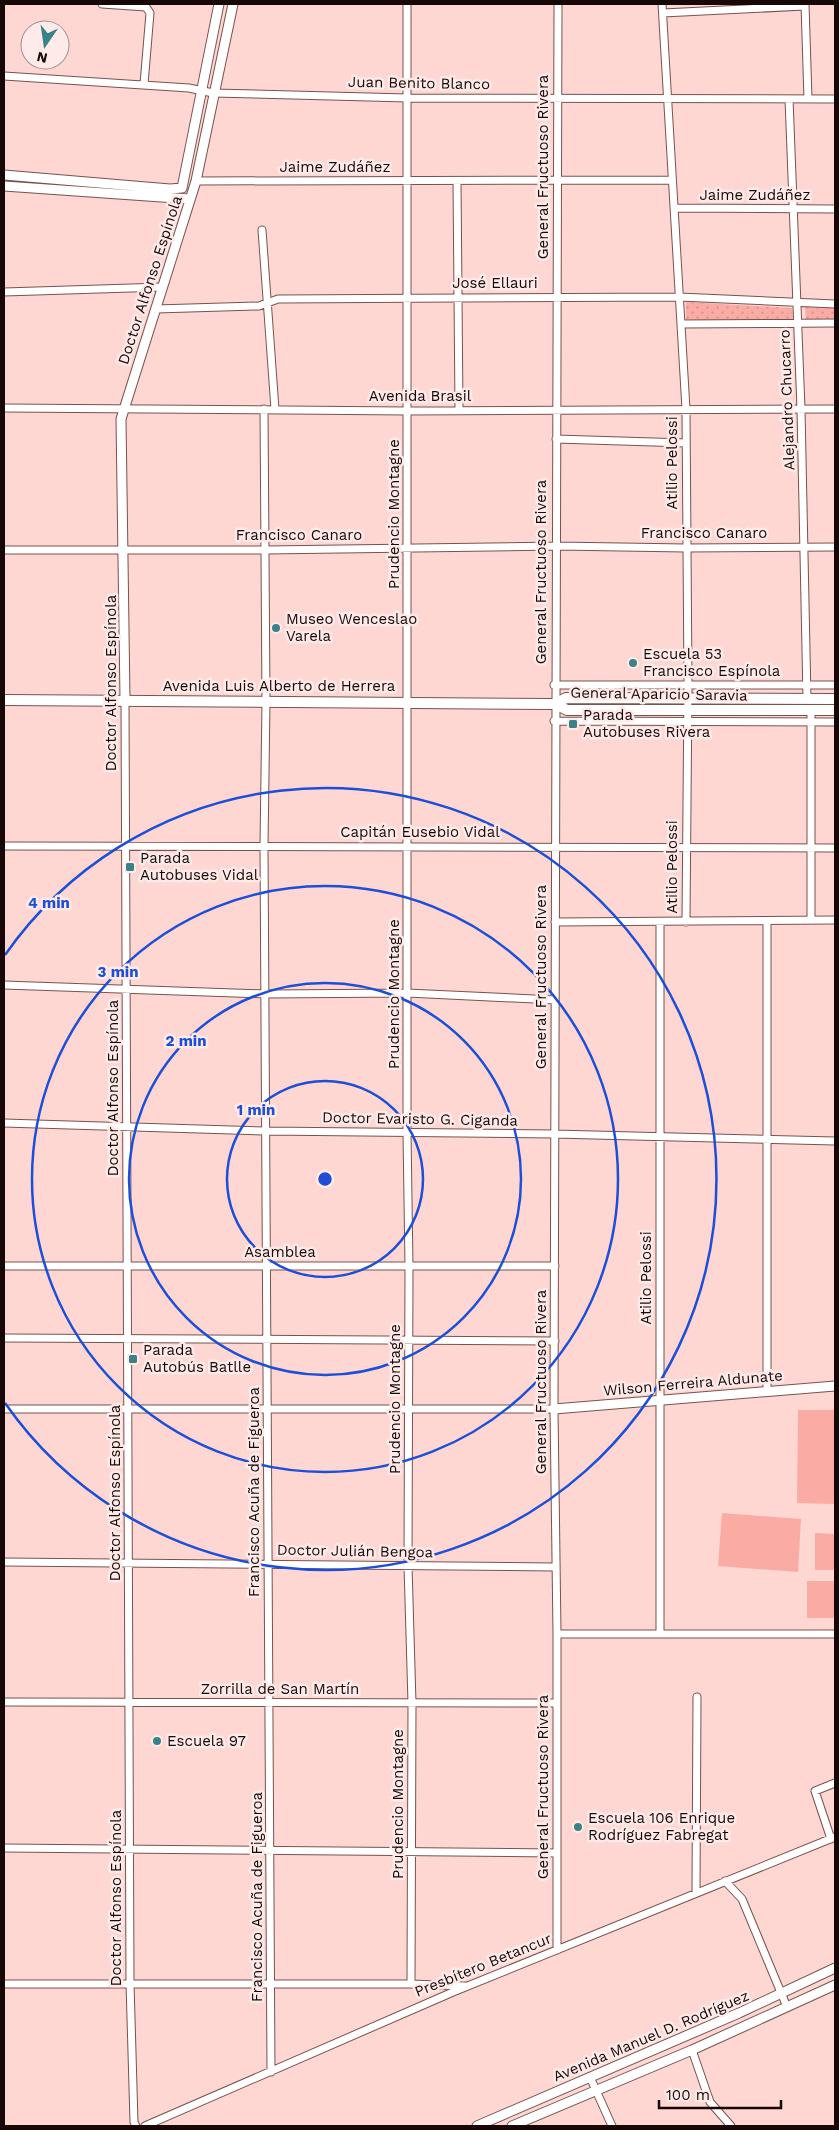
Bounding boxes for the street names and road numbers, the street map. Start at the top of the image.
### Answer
street label: Juan Benito Blanco [348,73,490,93]
street label: General Fructuoso Rivera [534,74,552,259]
street label: Jaime Zudáñez [279,158,391,176]
street label: Jaime Zudáñez [699,186,811,204]
street label: Doctor Alfonso Espínola [114,193,186,367]
street label: José Ellauri [452,274,538,292]
street label: Alejandro Chucarro [776,329,798,471]
street label: Avenida Brasil [369,387,472,405]
street label: Atilio Pelossi [663,416,681,510]
street label: Prudencio Montagne [385,439,403,589]
street label: General Fructuoso Rivera [532,479,550,664]
street label: Francisco Canaro [641,524,767,542]
street label: Francisco Canaro [236,526,362,544]
street label: Doctor Alfonso Espínola [102,594,120,771]
street label: Avenida Luis Alberto de Herrera [163,677,396,695]
street label: General Aparicio Saravia [570,683,748,705]
street label: Atilio Pelossi [663,820,681,914]
street label: Capitán Eusebio Vidal [340,823,500,841]
street label: General Fructuoso Rivera [532,884,550,1069]
street label: Prudencio Montagne [385,919,403,1069]
street label: Doctor Alfonso Espínola [104,999,122,1176]
street label: Doctor Evaristo G. Ciganda [322,1108,519,1130]
street label: Atilio Pelossi [637,1231,655,1325]
street label: Asamblea [244,1243,316,1261]
street label: General Fructuoso Rivera [532,1289,550,1474]
street label: Prudencio Montagne [386,1324,404,1474]
street label: Wilson Ferreira Aldunate [603,1366,783,1400]
street label: Francisco Acuña de Figueroa [245,1387,263,1597]
street label: Doctor Alfonso Espínola [106,1404,124,1581]
street label: Doctor Julián Bengoa [277,1541,434,1561]
street label: Zorrilla de San Martín [201,1680,359,1698]
street label: General Fructuoso Rivera [534,1694,552,1879]
street label: Prudencio Montagne [389,1729,407,1879]
street label: Francisco Acuña de Figueroa [248,1792,266,2002]
street label: Doctor Alfonso Espínola [107,1809,125,1986]
street label: Presbítero Betancur [412,1929,554,2001]
street label: Avenida Manuel D. Rodríguez [550,1986,752,2086]

